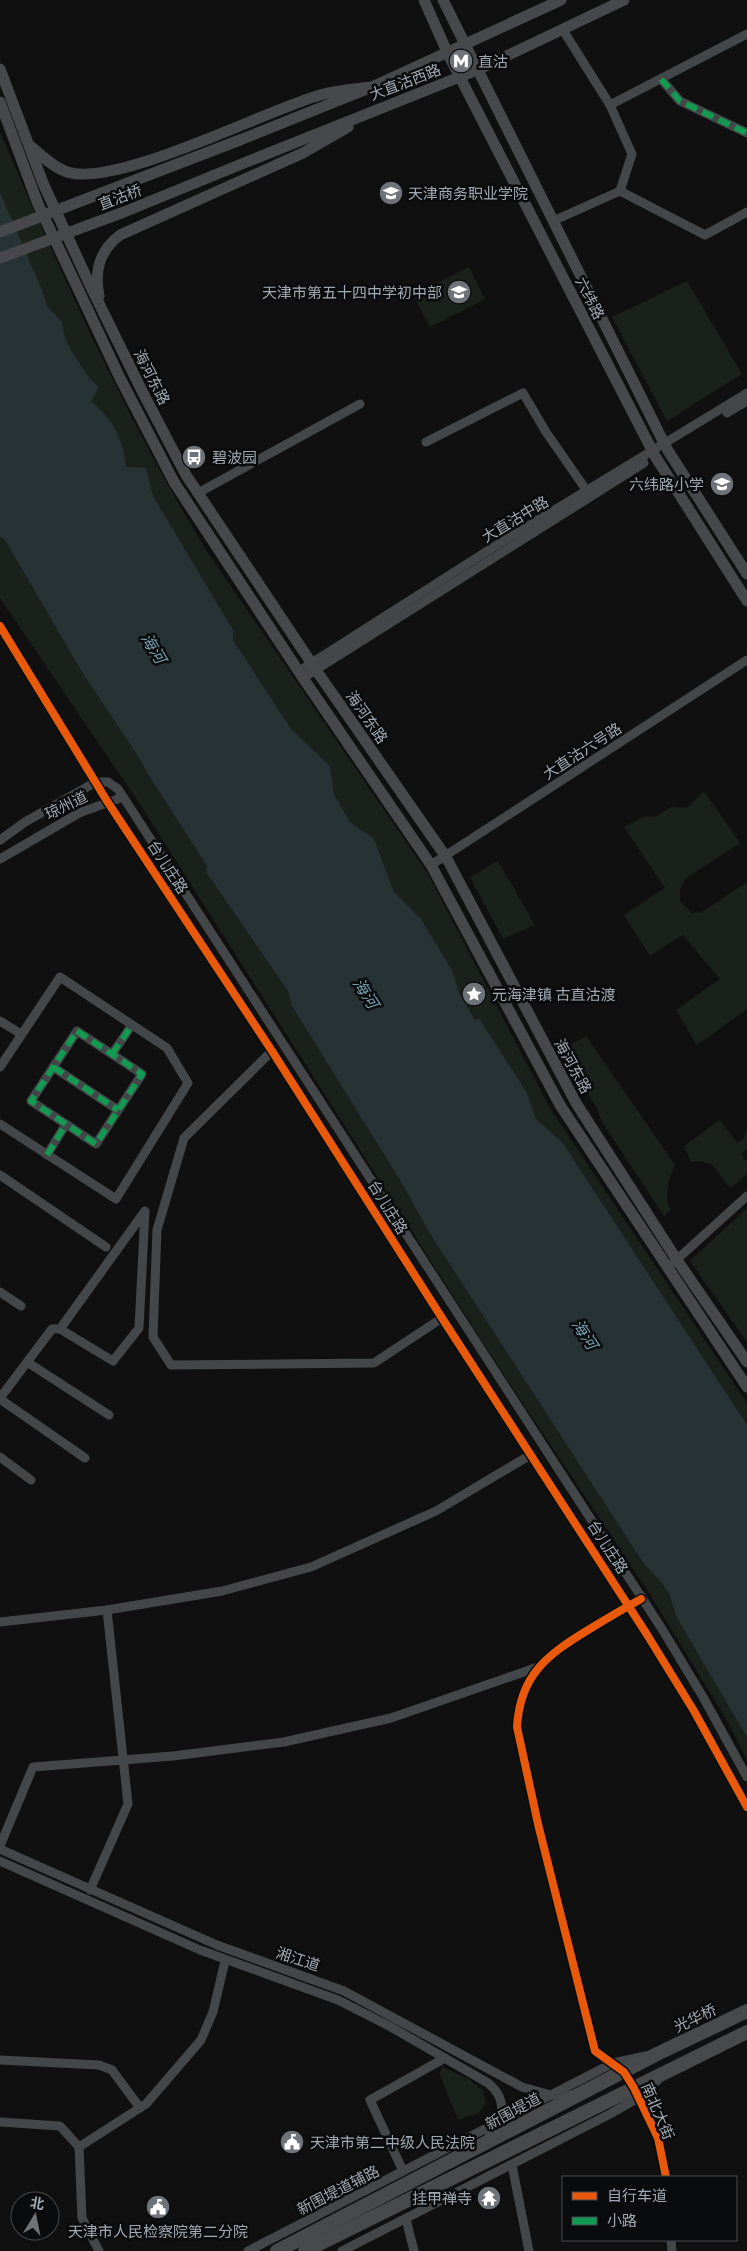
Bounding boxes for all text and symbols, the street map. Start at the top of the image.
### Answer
metro station icon: 直沽 [448,48,474,74]
place label: 直沽 [478,51,508,72]
street label: 大直沽西路 [366,59,444,105]
street label: 直沽桥 [95,179,145,215]
school or university icon: 天津商务职业学院 [378,180,404,206]
place label: 天津商务职业学院 [408,183,528,204]
street label: 六纬路 [570,273,610,323]
school or university icon: 天津市第五十四中学初中部 [446,279,472,305]
place label: 天津市第五十四中学初中部 [262,282,442,303]
street label: 海河东路 [129,345,175,409]
bus stop icon: 碧波园 [181,444,207,470]
place label: 碧波园 [212,447,257,468]
school or university icon: 六纬路小学 [709,471,735,497]
place label: 六纬路小学 [629,474,704,495]
street label: 大直沽中路 [477,491,553,547]
water label: 海河 [136,629,173,670]
street label: 海河东路 [341,686,393,748]
street label: 大直沽六号路 [539,718,625,784]
street label: 琼州道 [41,786,91,824]
street label: 台儿庄路 [143,836,193,898]
water label: 海河 [348,974,386,1015]
place icon: 元海津镇 古直沽渡 [461,981,487,1007]
place label: 元海津镇 古直沽渡 [492,984,615,1005]
street label: 海河东路 [549,1035,597,1097]
street label: 台儿庄路 [363,1176,413,1238]
water label: 海河 [567,1315,605,1356]
street label: 台儿庄路 [583,1516,633,1578]
street label: 湘江道 [273,1942,323,1976]
street label: 光华桥 [670,1999,720,2037]
street label: 南北大街 [637,2079,679,2143]
street label: 新围堤道 [482,2088,544,2134]
public building icon: 天津市第二中级人民法院 [279,2129,305,2155]
place label: 天津市第二中级人民法院 [310,2132,475,2153]
street label: 新围堤道辅路 [293,2160,383,2220]
legend [562,2176,737,2241]
temple icon: 挂甲禅寺 [476,2185,502,2211]
text: 自行车道 [607,2185,667,2206]
place label: 挂甲禅寺 [412,2188,472,2209]
north arrow [10,2191,60,2241]
text: 北 [29,2193,46,2213]
public building icon: 天津市人民检察院第二分院 [145,2194,171,2220]
text: 小路 [607,2210,637,2231]
place label: 天津市人民检察院第二分院 [68,2221,248,2242]

